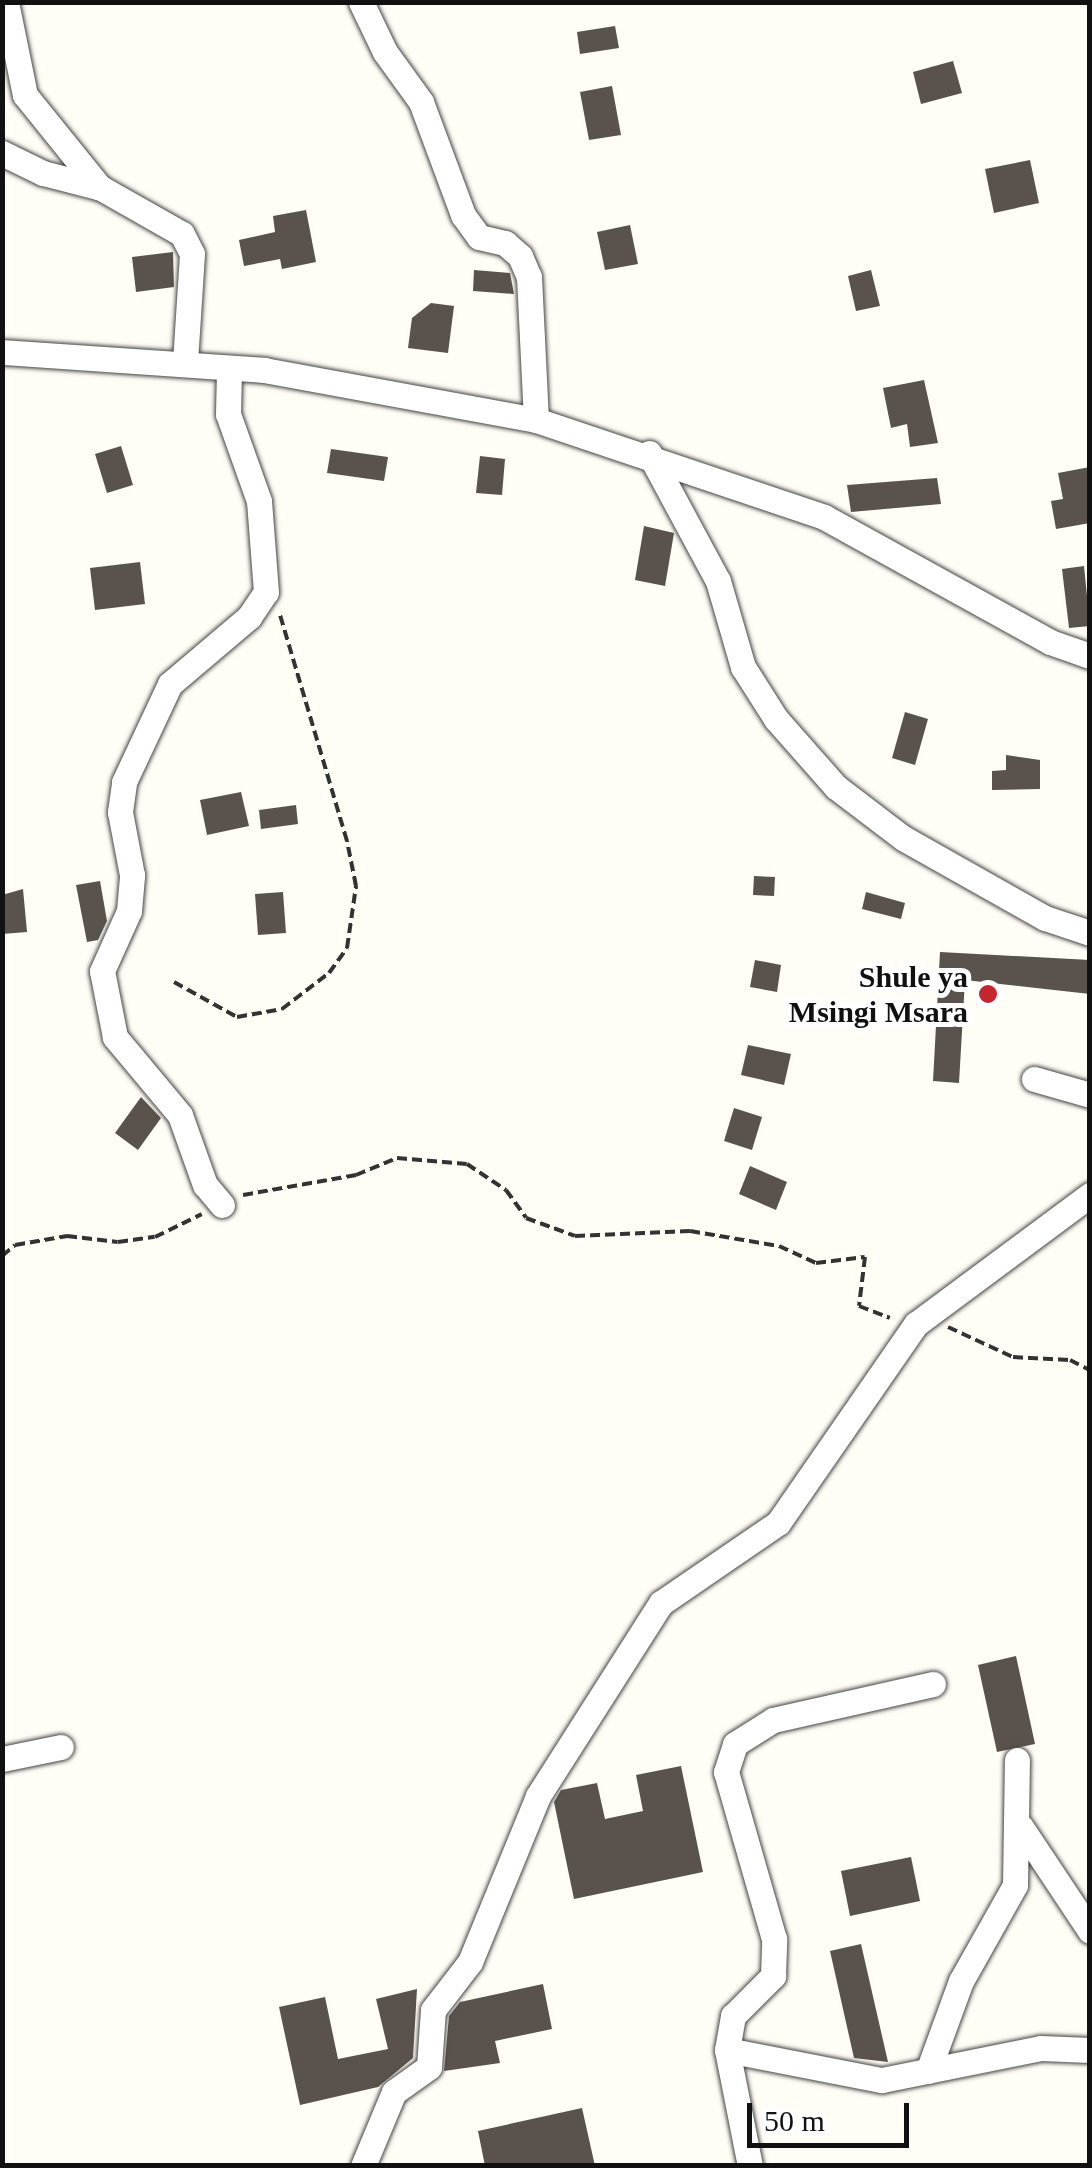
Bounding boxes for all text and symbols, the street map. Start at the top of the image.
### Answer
place label: Shule ya Msingi Msara [789,959,968,1030]
marker: Shule ya Msingi Msara [977,983,999,1005]
scale bar [752,2083,914,2145]
text: 50 m [764,2104,825,2137]

